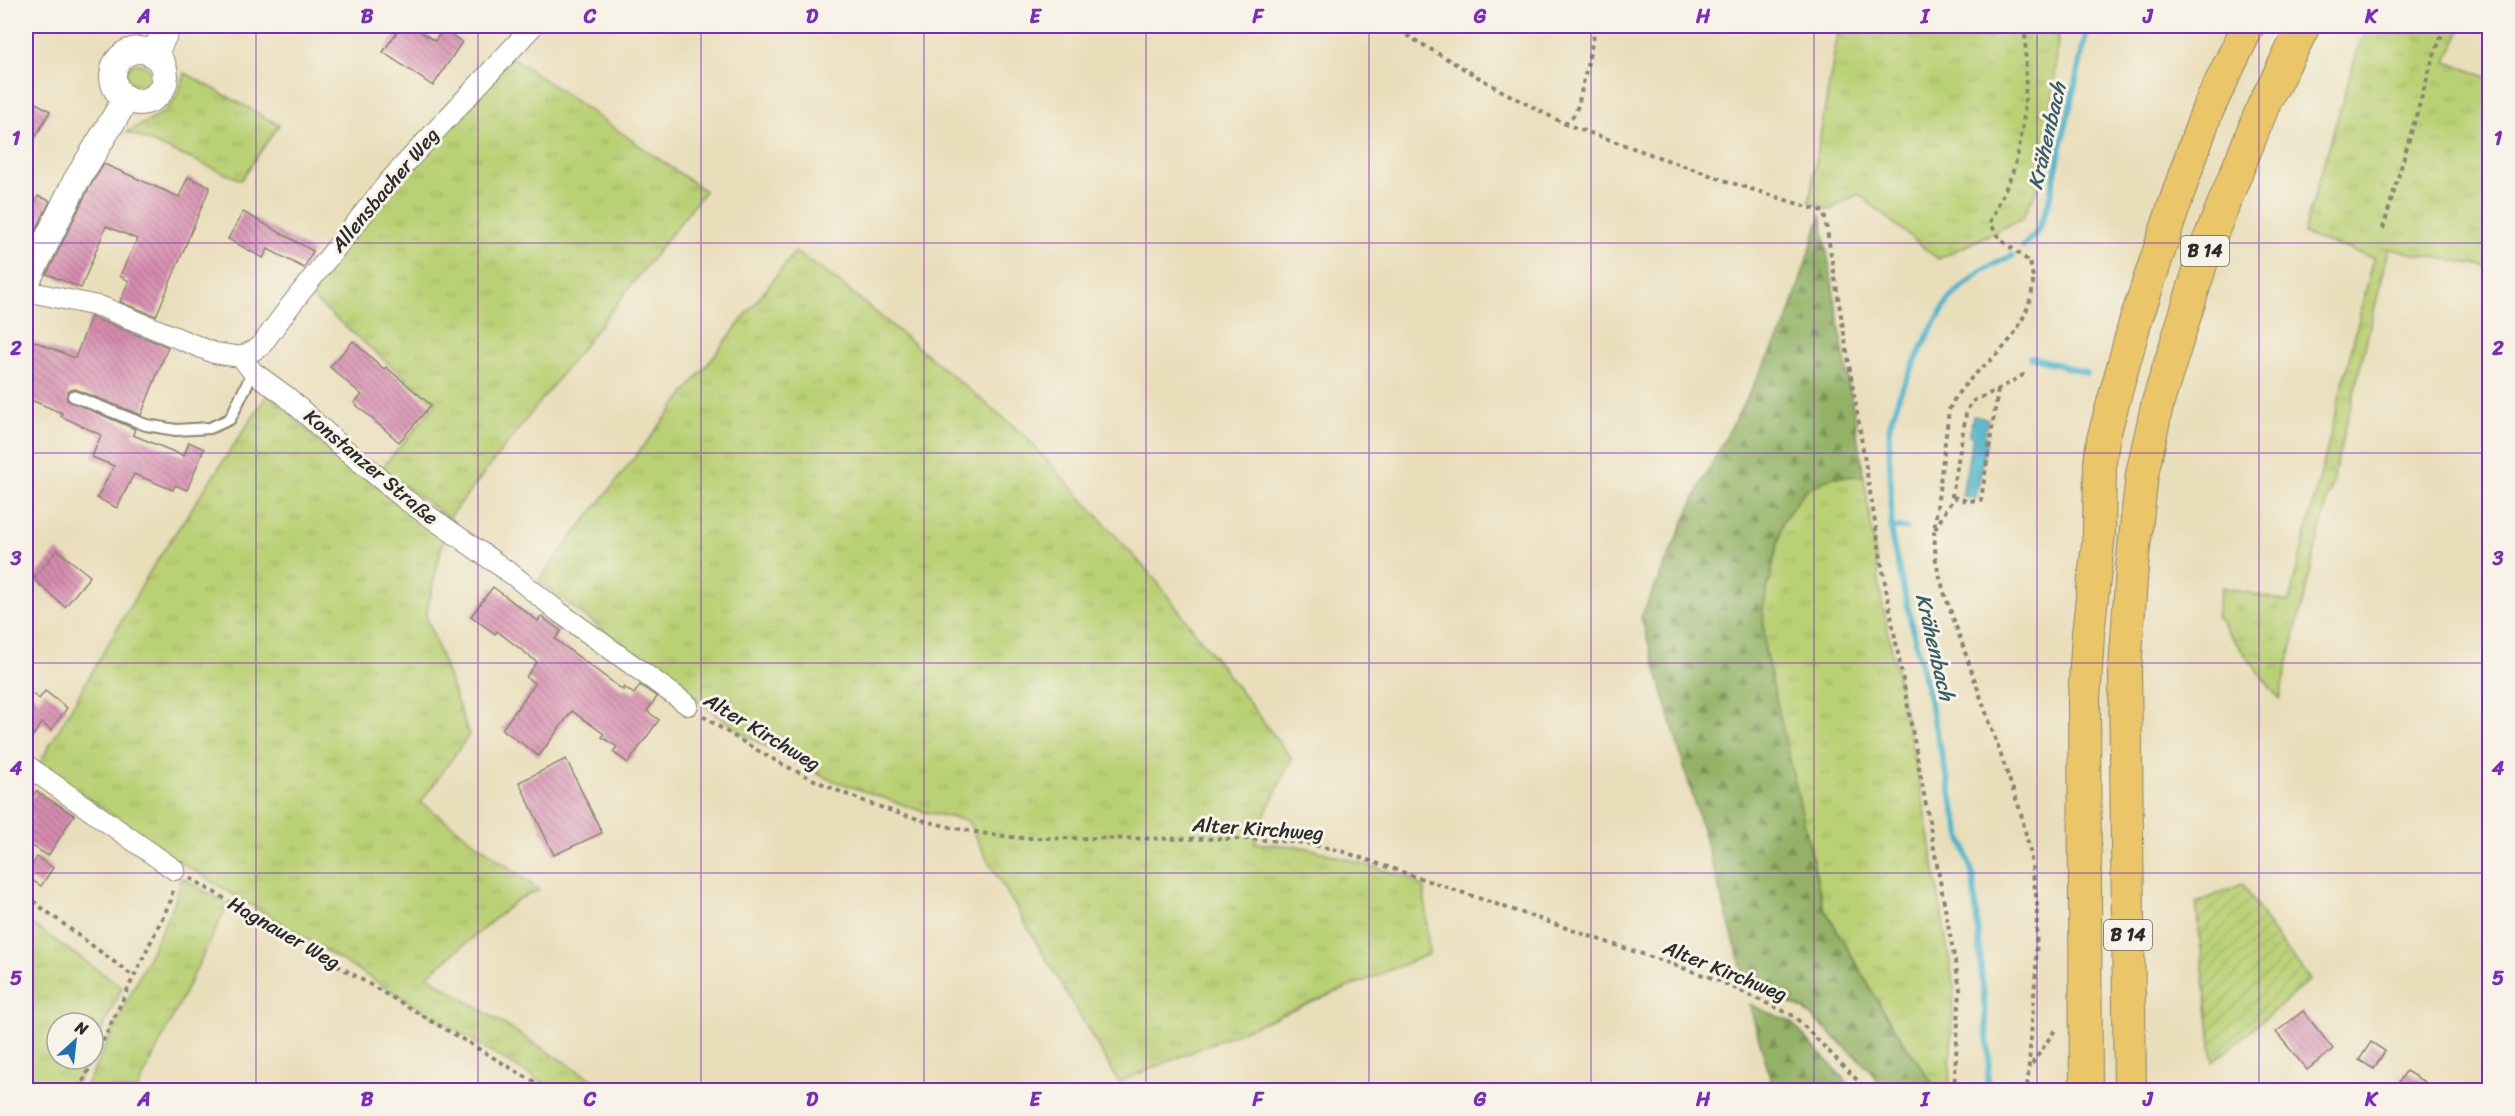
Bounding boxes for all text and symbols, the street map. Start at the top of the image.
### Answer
text: A [136,0,151,34]
text: B [361,0,374,34]
text: C [583,0,597,34]
text: D [806,0,819,34]
text: E [1029,0,1042,34]
text: F [1252,0,1265,34]
text: G [1473,0,1487,34]
text: H [1695,0,1711,34]
text: I [1920,0,1931,34]
text: J [2142,0,2154,34]
text: K [2364,0,2379,34]
water label: Krähenbach [2016,77,2078,193]
street label: Allensbacher Weg [321,119,448,261]
text: 1 [12,121,21,156]
text: 1 [2494,121,2503,156]
road number: B 14 [2181,236,2229,266]
text: 2 [9,331,22,366]
text: 2 [2491,331,2504,366]
street label: Konstanzer Straße [296,400,446,534]
text: 3 [10,541,22,576]
text: 3 [2492,541,2504,576]
water label: Krähenbach [1904,590,1966,706]
street label: Alter Kirchweg [696,683,827,781]
text: 4 [9,751,23,786]
text: 4 [2491,751,2505,786]
street label: Alter Kirchweg [1190,807,1325,851]
street label: Hagnauer Weg [221,887,347,979]
road number: B 14 [2104,920,2152,950]
street label: Alter Kirchweg [1657,930,1792,1012]
text: 5 [10,961,22,996]
text: 5 [2492,961,2504,996]
north arrow [45,1011,105,1071]
text: N [69,1012,94,1044]
text: A [136,1082,151,1116]
text: B [361,1082,374,1116]
text: C [583,1082,597,1116]
text: D [806,1082,819,1116]
text: E [1029,1082,1042,1116]
text: F [1252,1082,1265,1116]
text: G [1473,1082,1487,1116]
text: H [1695,1082,1711,1116]
text: I [1920,1082,1931,1116]
text: J [2142,1082,2154,1116]
text: K [2364,1082,2379,1116]

